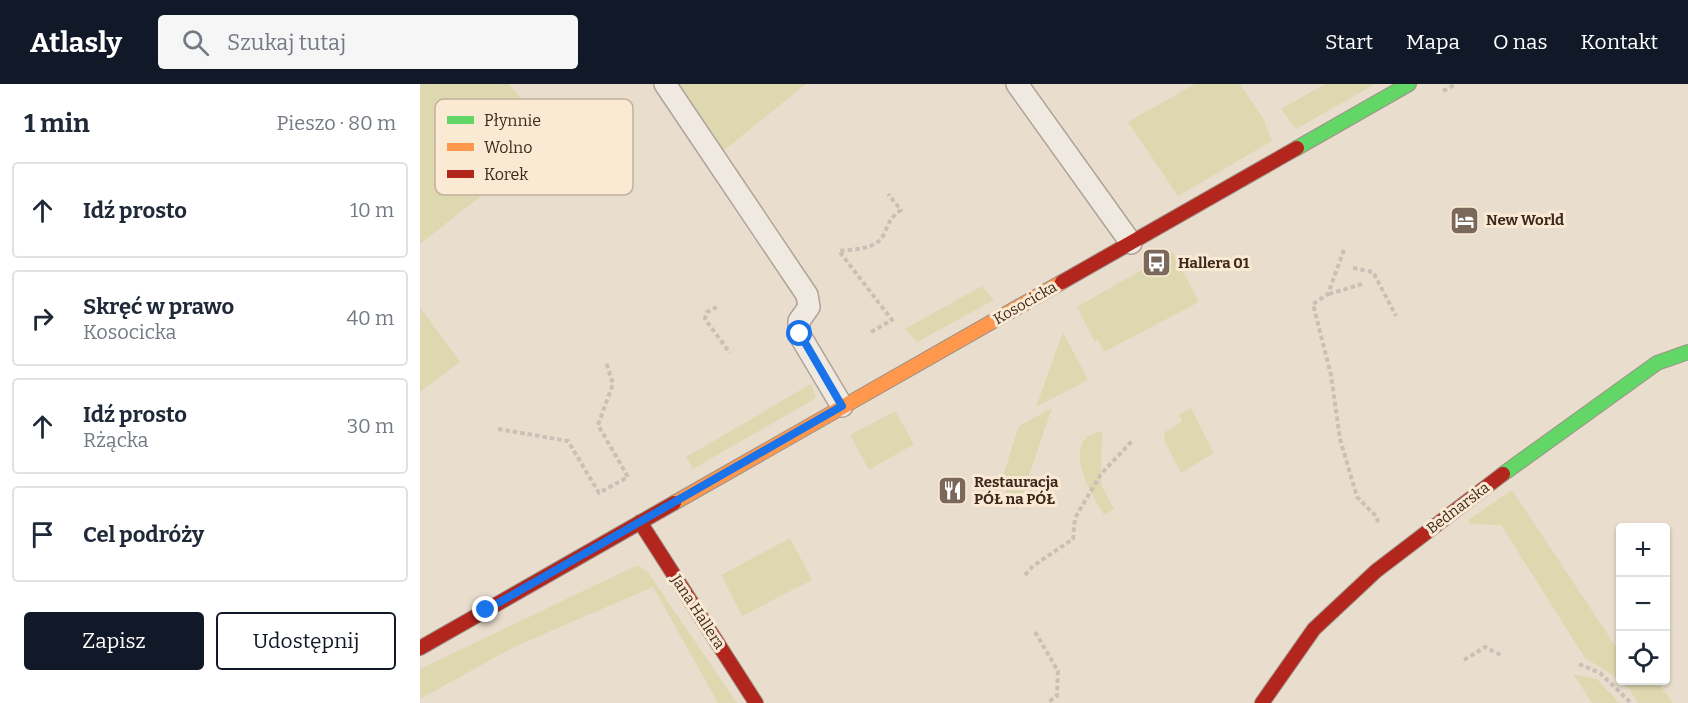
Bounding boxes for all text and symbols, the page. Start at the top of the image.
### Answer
search box [158,15,578,69]
text: Atlasly [30,26,122,59]
icon: search [179,26,212,59]
text: Szukaj tutaj [227,29,346,56]
text: Start [1325,29,1373,55]
text: Mapa [1406,29,1460,55]
text: O nas [1493,29,1548,55]
text: Kontakt [1581,29,1658,55]
legend [435,99,633,195]
text: 1 min [24,108,90,139]
text: Pieszo · 80 m [277,111,396,135]
text: Płynnie [484,111,541,130]
text: Wolno [484,138,532,157]
text: Korek [484,165,528,184]
icon: ahead [26,194,59,227]
text: Idź prosto [83,197,187,224]
text: 10 m [350,198,394,222]
hotel icon: New World [1449,204,1481,236]
place label: New World [1486,211,1564,229]
bus stop icon: Hallera 01 [1141,247,1173,279]
place label: Hallera 01 [1178,254,1250,272]
street label: Kosocicka [990,278,1060,328]
text: Skręć w prawo [83,293,234,320]
icon: right [26,302,59,335]
text: 40 m [346,306,394,330]
text: Kosocicka [83,320,176,344]
route start [786,320,812,346]
text: Idź prosto [83,401,187,428]
icon: ahead [26,410,59,443]
text: 30 m [347,414,394,438]
text: Rżącka [83,428,148,452]
place label: Restauracja PÓŁ na PÓŁ [974,473,1059,508]
restaurant icon: Restauracja PÓŁ na PÓŁ [937,475,969,507]
street label: Bednarska [1423,478,1493,538]
icon: arrive [26,518,59,551]
text: Cel podróży [83,521,204,548]
map controls [1616,523,1670,685]
button: + [1616,523,1670,577]
street label: Jana Hallera [667,571,729,652]
button: − [1616,577,1670,631]
route end [472,596,498,622]
button: Zapisz [24,612,204,670]
button: Udostępnij [216,612,396,670]
button: locate [1616,631,1670,685]

